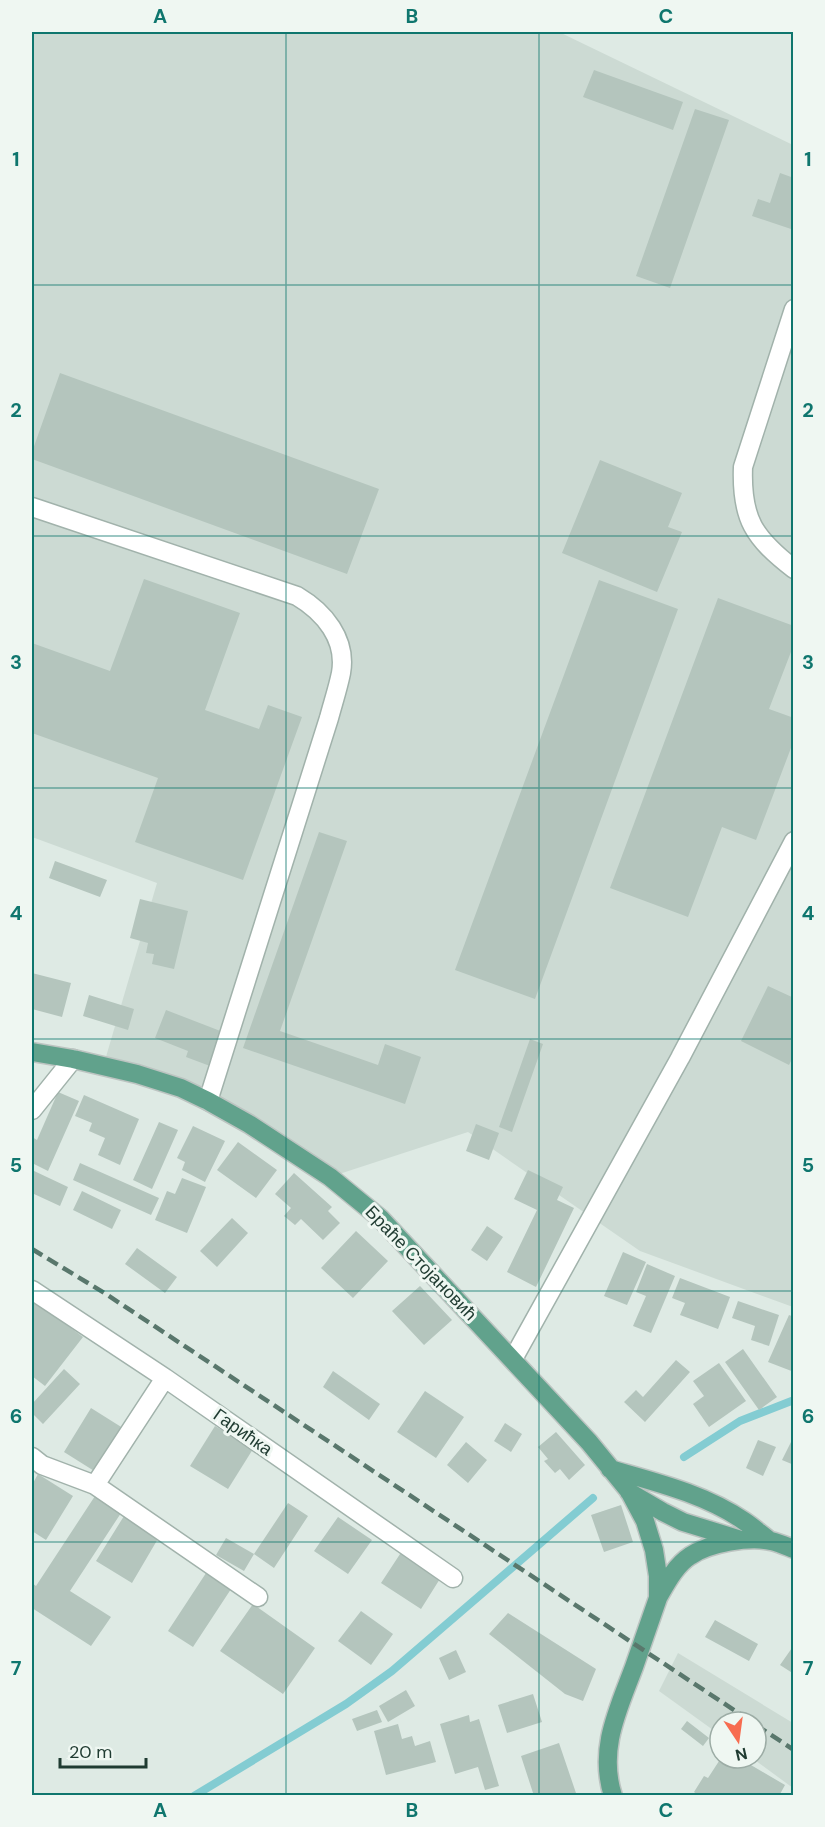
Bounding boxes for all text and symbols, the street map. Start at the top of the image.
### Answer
text: A [153,3,167,29]
text: B [406,3,418,29]
text: C [659,3,673,29]
text: 1 [12,146,20,172]
text: 1 [804,146,812,172]
text: 2 [10,397,22,423]
text: 2 [802,397,814,423]
text: 3 [10,649,22,675]
text: 3 [802,649,814,675]
text: 4 [10,900,23,926]
text: 4 [802,900,815,926]
text: 5 [10,1152,22,1178]
text: 5 [802,1152,814,1178]
street label: Браће Стојановић [360,1200,482,1326]
text: 6 [10,1403,22,1429]
street label: Гарићка [209,1403,278,1462]
text: 6 [802,1403,814,1429]
text: 7 [11,1655,22,1681]
text: 7 [803,1655,814,1681]
north arrow [708,1710,768,1770]
scale bar [60,1731,146,1769]
text: 20 m [69,1740,112,1764]
text: N [733,1743,749,1766]
text: A [153,1797,167,1823]
text: B [406,1797,418,1823]
text: C [659,1797,673,1823]

